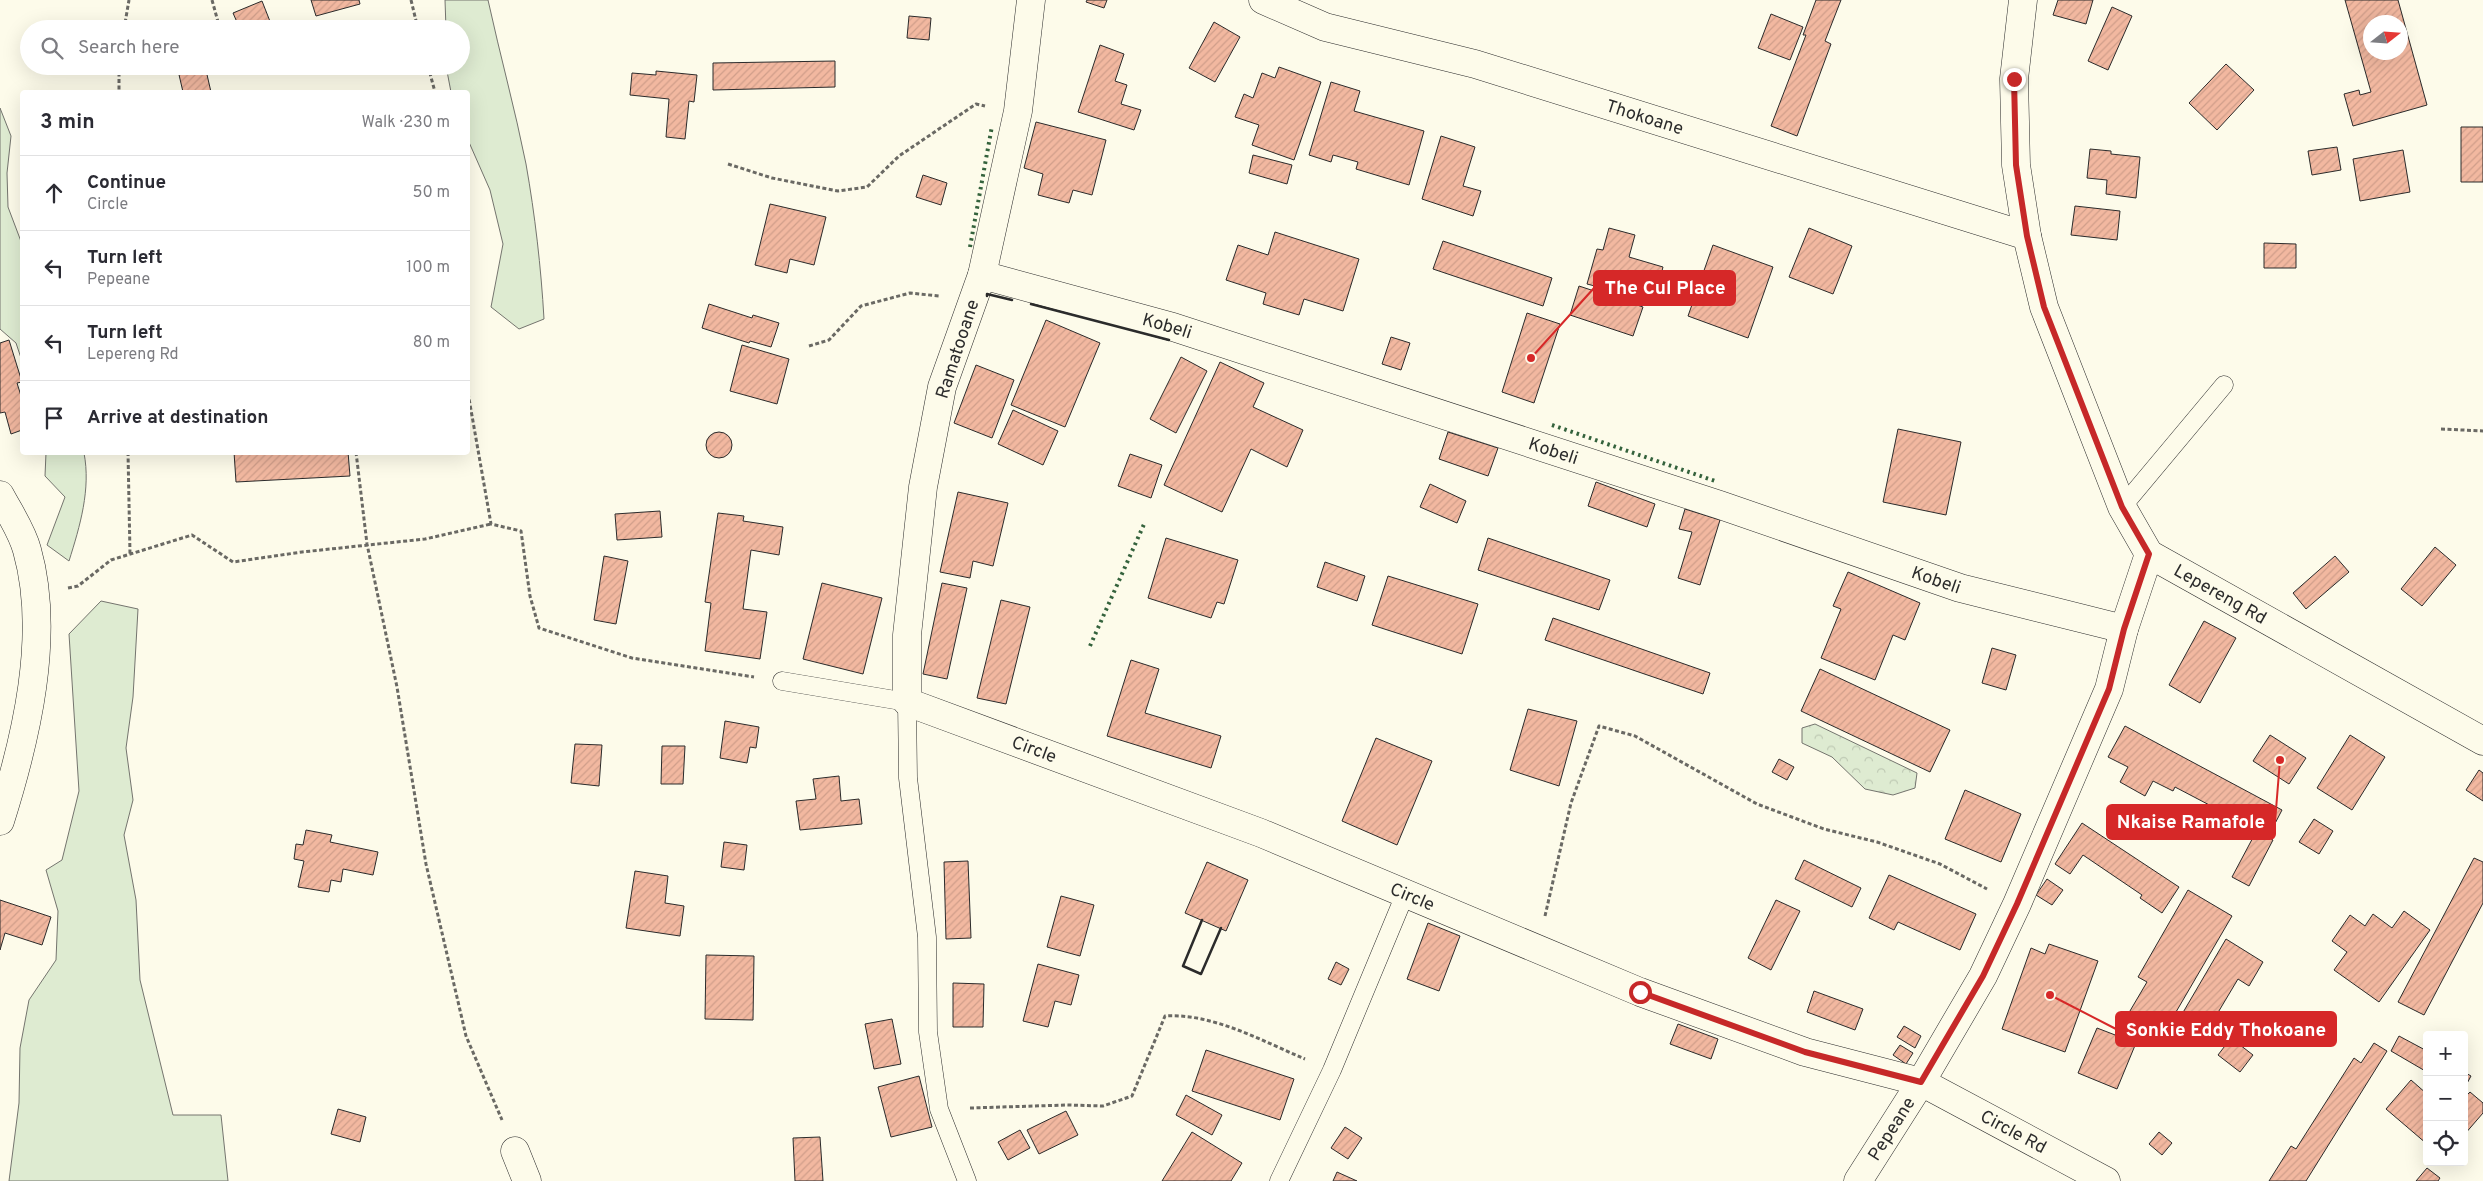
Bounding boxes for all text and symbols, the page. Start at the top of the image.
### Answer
north arrow [2363,15,2408,60]
search box [20,20,470,75]
icon: search [38,34,66,62]
text: Search here [78,36,180,60]
route end [2003,68,2026,91]
street label: Thokoane [1603,95,1686,141]
text: 3 min [40,109,95,136]
text: Walk · 230 m [361,113,450,133]
text: Continue [87,171,166,195]
icon: ahead [40,179,68,207]
text: 50 m [413,183,450,203]
text: Circle [87,195,128,215]
text: Turn left [87,246,163,270]
icon: left [40,254,68,282]
text: 100 m [406,258,450,278]
text: Pepeane [87,270,150,290]
callout: The Cul Place [1594,271,1735,305]
text: The Cul Place [1605,277,1725,301]
street label: Ramatooane [932,297,985,402]
street label: Kobeli [1139,309,1195,345]
text: Turn left [87,321,163,345]
icon: left [40,329,68,357]
text: 80 m [413,333,450,353]
text: Lepereng Rd [87,345,179,365]
icon: arrive [40,404,68,432]
text: Arrive at destination [87,406,268,430]
street label: Kobeli [1525,433,1581,471]
street label: Lepereng Rd [2169,560,2270,630]
street label: Kobeli [1908,562,1964,600]
street label: Circle [1008,732,1059,769]
callout: Nkaise Ramafole [2107,805,2275,839]
text: Nkaise Ramafole [2117,811,2265,835]
street label: Circle [1386,878,1438,917]
route start [1629,981,1652,1004]
callout: Sonkie Eddy Thokoane [2116,1012,2336,1046]
text: Sonkie Eddy Thokoane [2126,1019,2326,1043]
map controls [2423,1031,2468,1166]
button: + [2423,1031,2468,1076]
button: − [2423,1076,2468,1121]
street label: Pepeane [1864,1093,1921,1166]
street label: Circle Rd [1976,1106,2050,1160]
button: locate [2423,1121,2468,1166]

